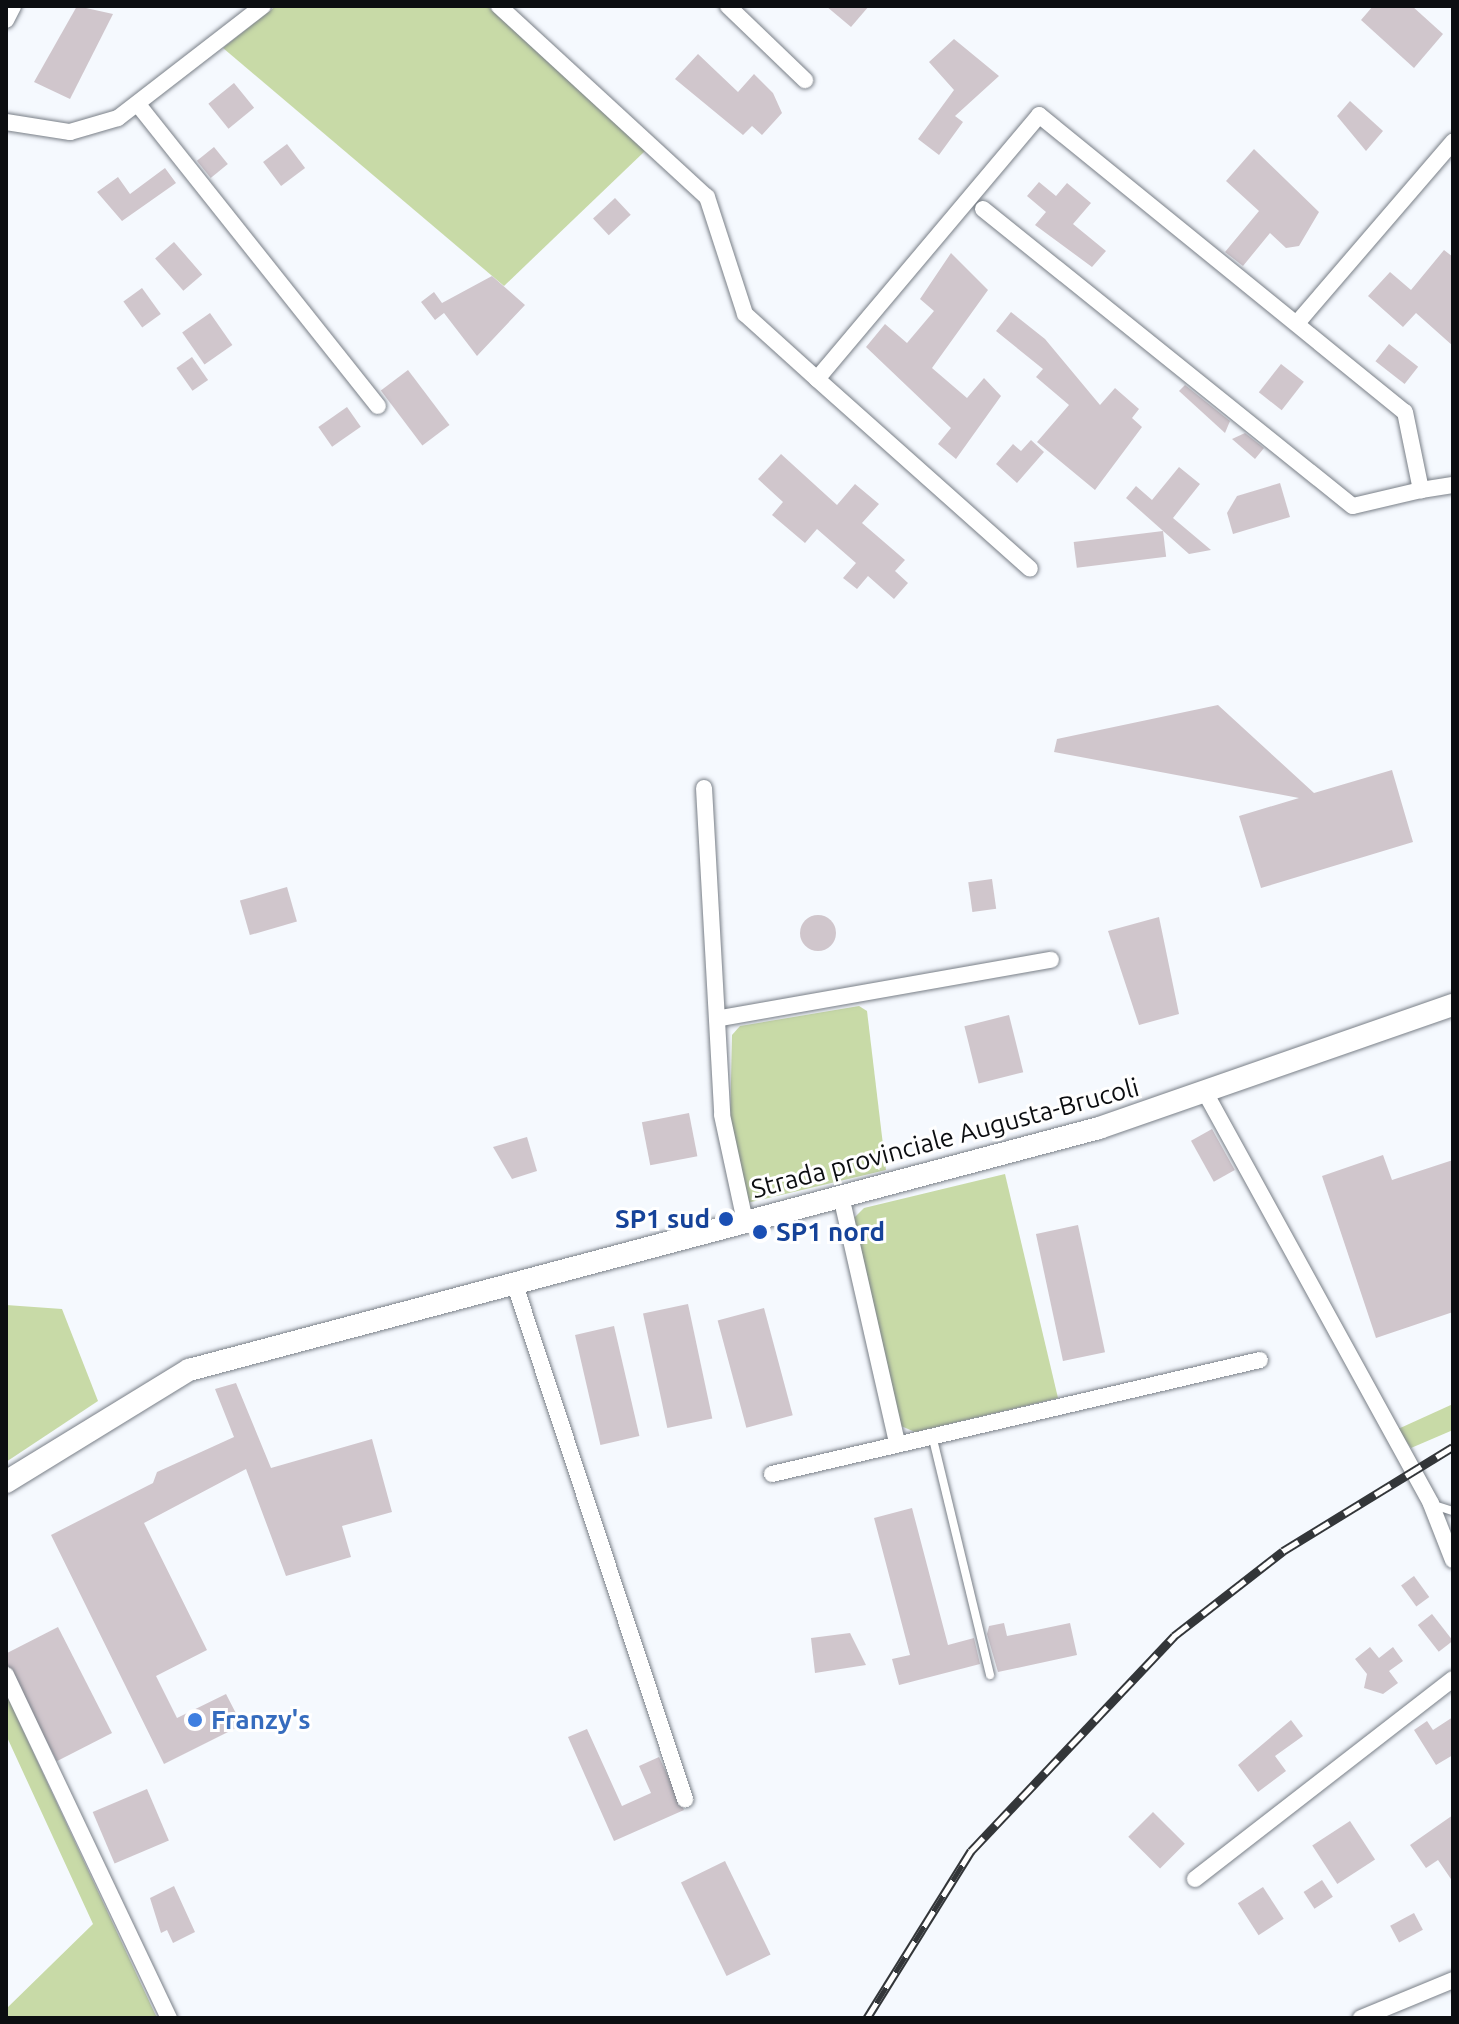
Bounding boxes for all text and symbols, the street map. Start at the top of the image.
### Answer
street label: Strada provinciale Augusta-Brucoli [748,1071,1142,1205]
place label: SP1 sud [615,1203,710,1235]
marker: SP1 sud [717,1210,735,1228]
place label: SP1 nord [776,1216,885,1248]
marker: SP1 nord [751,1223,769,1241]
place label: Franzy's [211,1704,311,1736]
marker: Franzy's [186,1711,204,1729]

